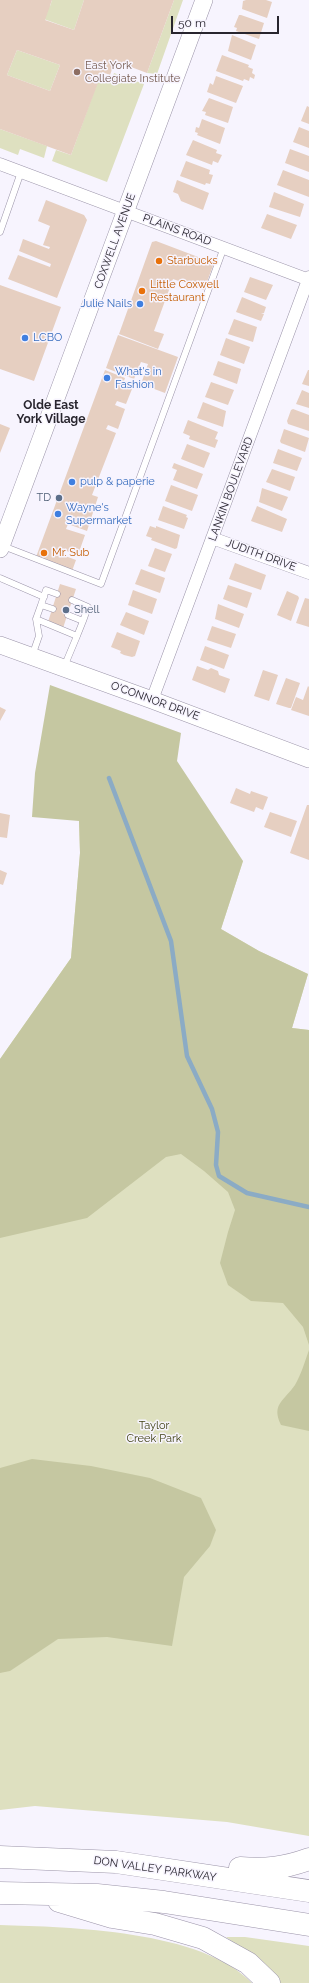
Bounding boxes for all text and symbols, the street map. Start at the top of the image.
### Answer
scale bar [173,8,281,34]
text: 50 m [178,16,206,30]
place label: East York Collegiate Institute [85,59,180,85]
marker: East York Collegiate Institute [72,67,82,77]
street label: COXWELL AVENUE [92,191,138,291]
street label: PLAINS ROAD [141,212,213,248]
place label: Starbucks [167,254,218,268]
marker: Starbucks [154,256,164,266]
place label: Little Coxwell Restaurant [150,278,219,304]
marker: Little Coxwell Restaurant [137,286,147,296]
place label: Julie Nails [80,297,132,311]
marker: Julie Nails [135,299,145,309]
place label: LCBO [33,331,62,345]
marker: LCBO [20,333,30,343]
place label: What's in Fashion [115,365,162,391]
marker: What's in Fashion [102,373,112,383]
district label: Olde East York Village [17,398,85,426]
street label: LANKIN BOULEVARD [206,435,256,543]
place label: pulp & paperie [80,475,155,489]
marker: pulp & paperie [67,477,77,487]
place label: TD [36,491,51,505]
marker: TD [54,493,64,503]
place label: Wayne's Supermarket [66,501,132,527]
marker: Wayne's Supermarket [53,509,63,519]
street label: JUDITH DRIVE [224,536,298,574]
place label: Mr. Sub [52,546,89,560]
marker: Mr. Sub [39,548,49,558]
place label: Shell [74,603,100,617]
marker: Shell [61,605,71,615]
street label: O'CONNOR DRIVE [109,679,201,723]
park label: Taylor Creek Park [126,1419,182,1445]
street label: DON VALLEY PARKWAY [93,1854,217,1884]

